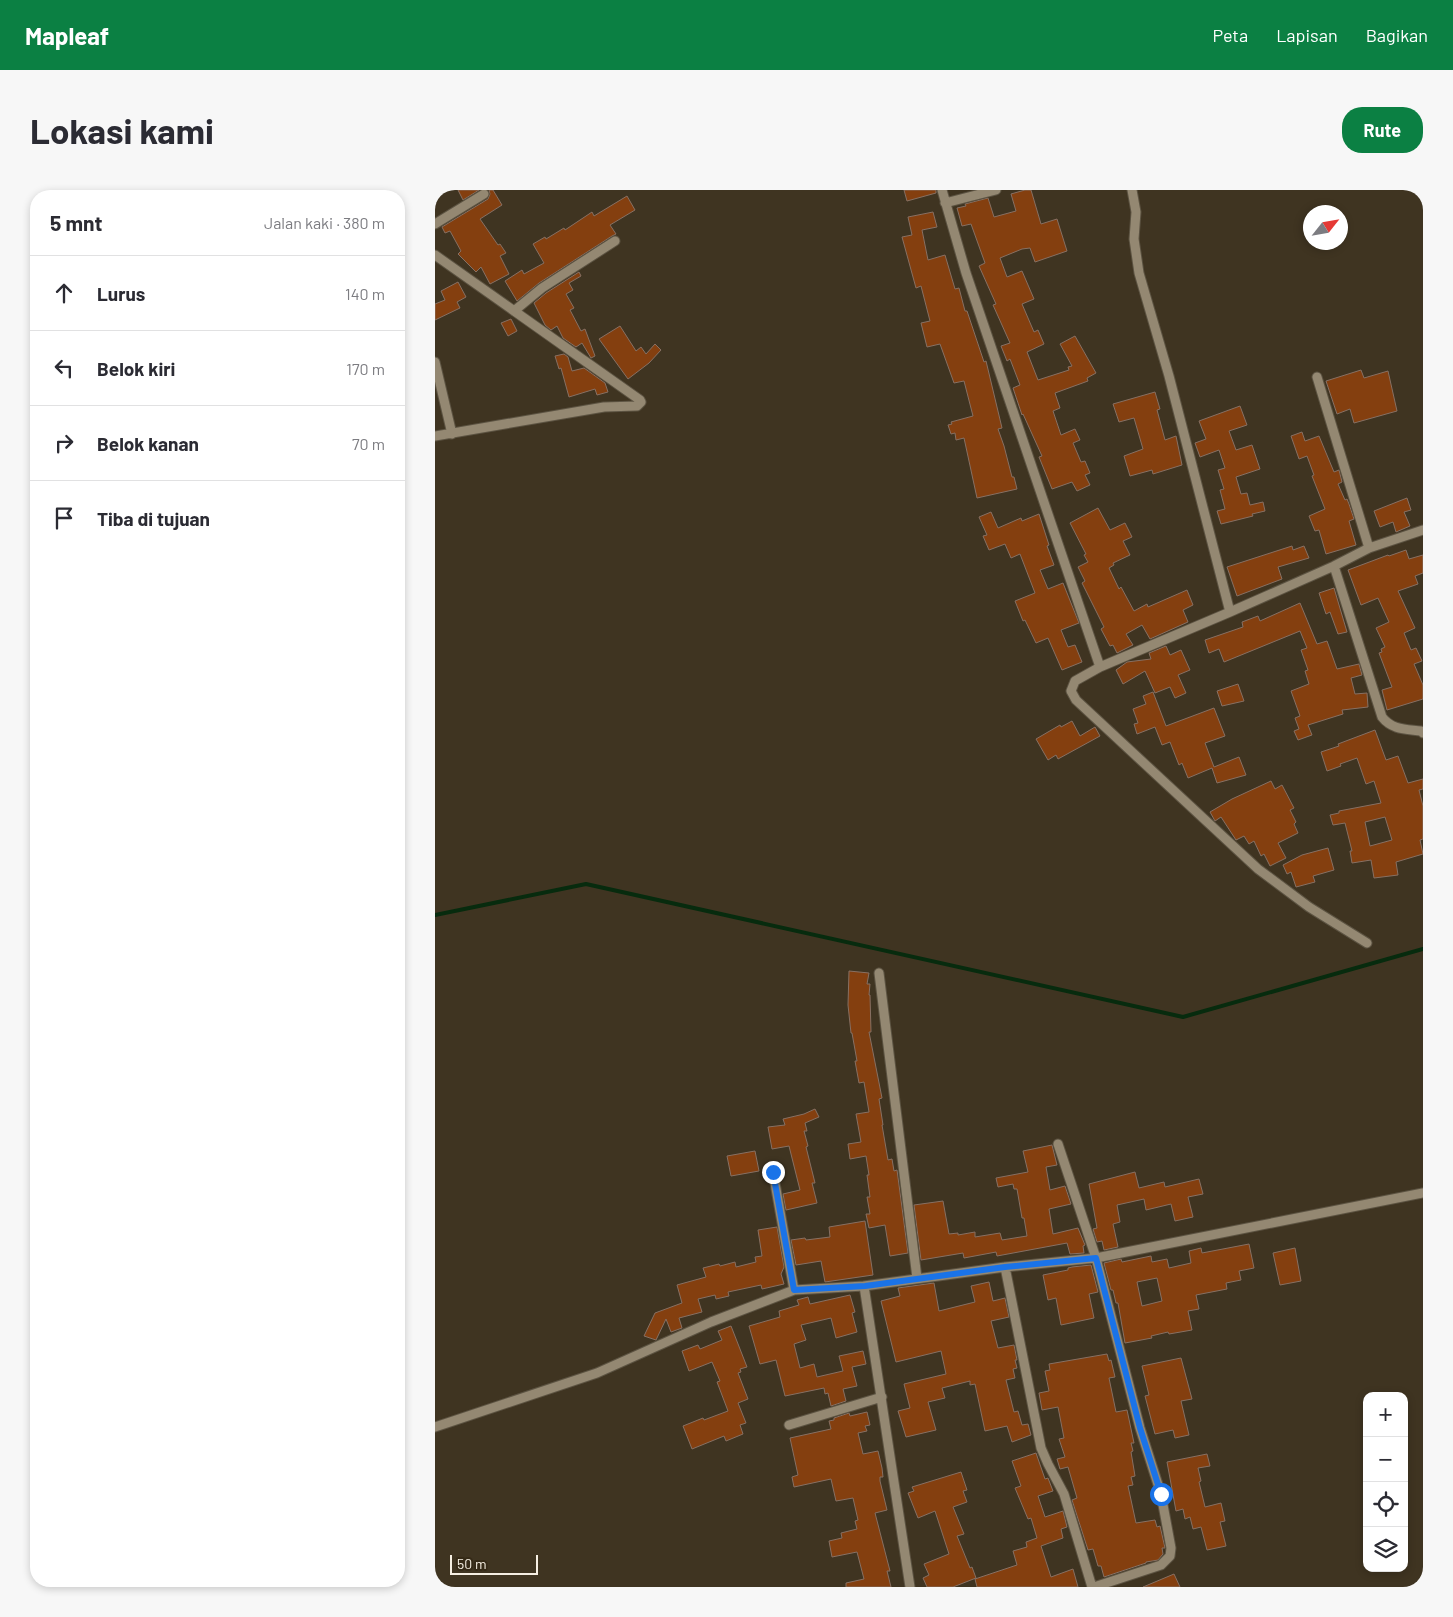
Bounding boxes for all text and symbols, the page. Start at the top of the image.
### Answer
text: Mapleaf [25,21,109,50]
text: Peta [1213,24,1248,46]
text: Lapisan [1276,24,1338,46]
text: Bagikan [1366,24,1428,46]
button: Rute [1342,107,1423,153]
text: Lokasi kami [30,109,214,151]
north arrow [1303,205,1348,250]
text: 5 mnt [50,210,103,235]
text: Jalan kaki · 380 m [264,213,385,232]
icon: ahead [50,279,78,307]
text: Lurus [97,282,145,305]
text: 140 m [345,284,385,303]
icon: left [50,354,78,382]
text: Belok kiri [97,357,175,380]
text: 170 m [346,359,385,378]
icon: right [50,429,78,457]
text: Belok kanan [97,432,199,455]
text: 70 m [352,434,385,453]
icon: arrive [50,504,78,532]
text: Tiba di tujuan [97,507,210,530]
route end [762,1161,785,1184]
map controls [1363,1392,1408,1572]
button: + [1363,1392,1408,1437]
button: − [1363,1437,1408,1482]
button: locate [1363,1482,1408,1527]
route start [1150,1483,1173,1506]
button: layers [1363,1527,1408,1572]
scale bar [450,1552,537,1575]
text: 50 m [457,1555,486,1572]

